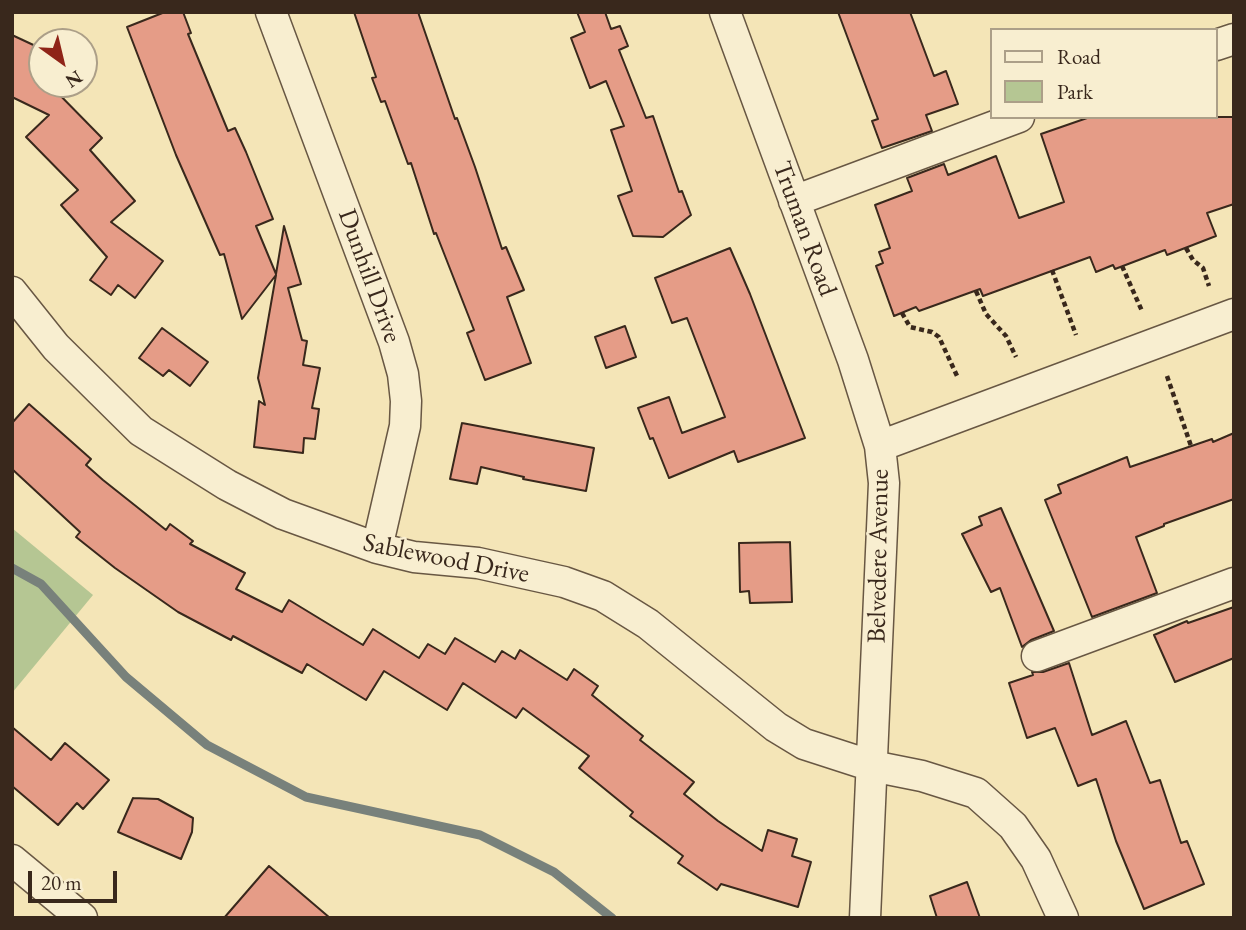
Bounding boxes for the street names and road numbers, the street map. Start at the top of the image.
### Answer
street label: Truman Road [765,157,843,301]
street label: Dunhill Drive [330,205,408,347]
street label: Belvedere Avenue [862,469,896,643]
street label: Sablewood Drive [360,528,532,590]

